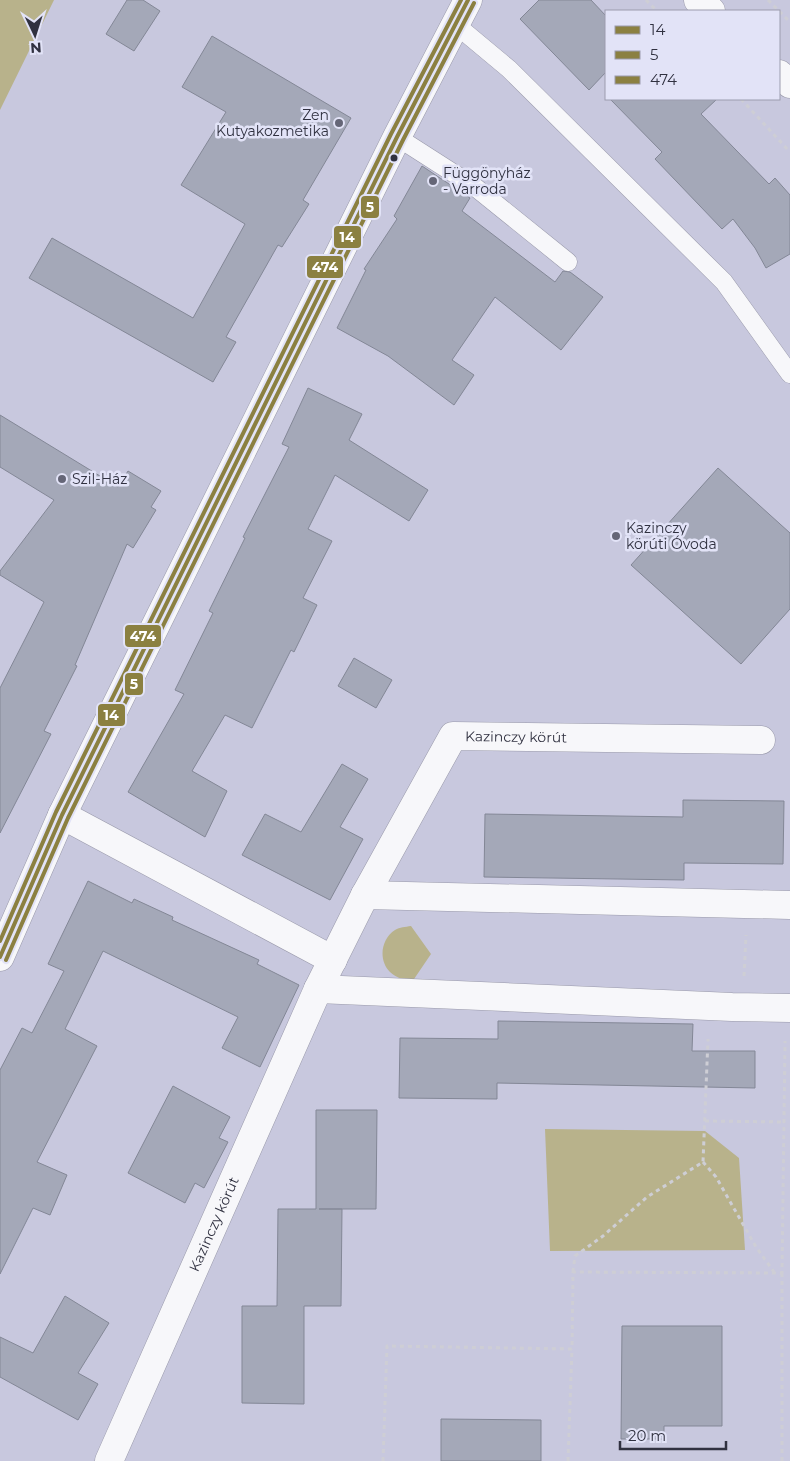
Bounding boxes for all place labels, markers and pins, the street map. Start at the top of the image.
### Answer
place label: Zen Kutyakozmetika [216,106,329,140]
marker: Zen Kutyakozmetika [333,117,345,129]
unlabelled marker [389,153,399,163]
place label: Függönyház - Varroda [443,164,531,198]
marker: Függönyház - Varroda [427,175,439,187]
place label: Szil-Ház [72,470,127,488]
marker: Szil-Ház [56,473,68,485]
place label: Kazinczy körúti Óvoda [626,519,717,553]
marker: Kazinczy körúti Óvoda [610,530,622,542]

